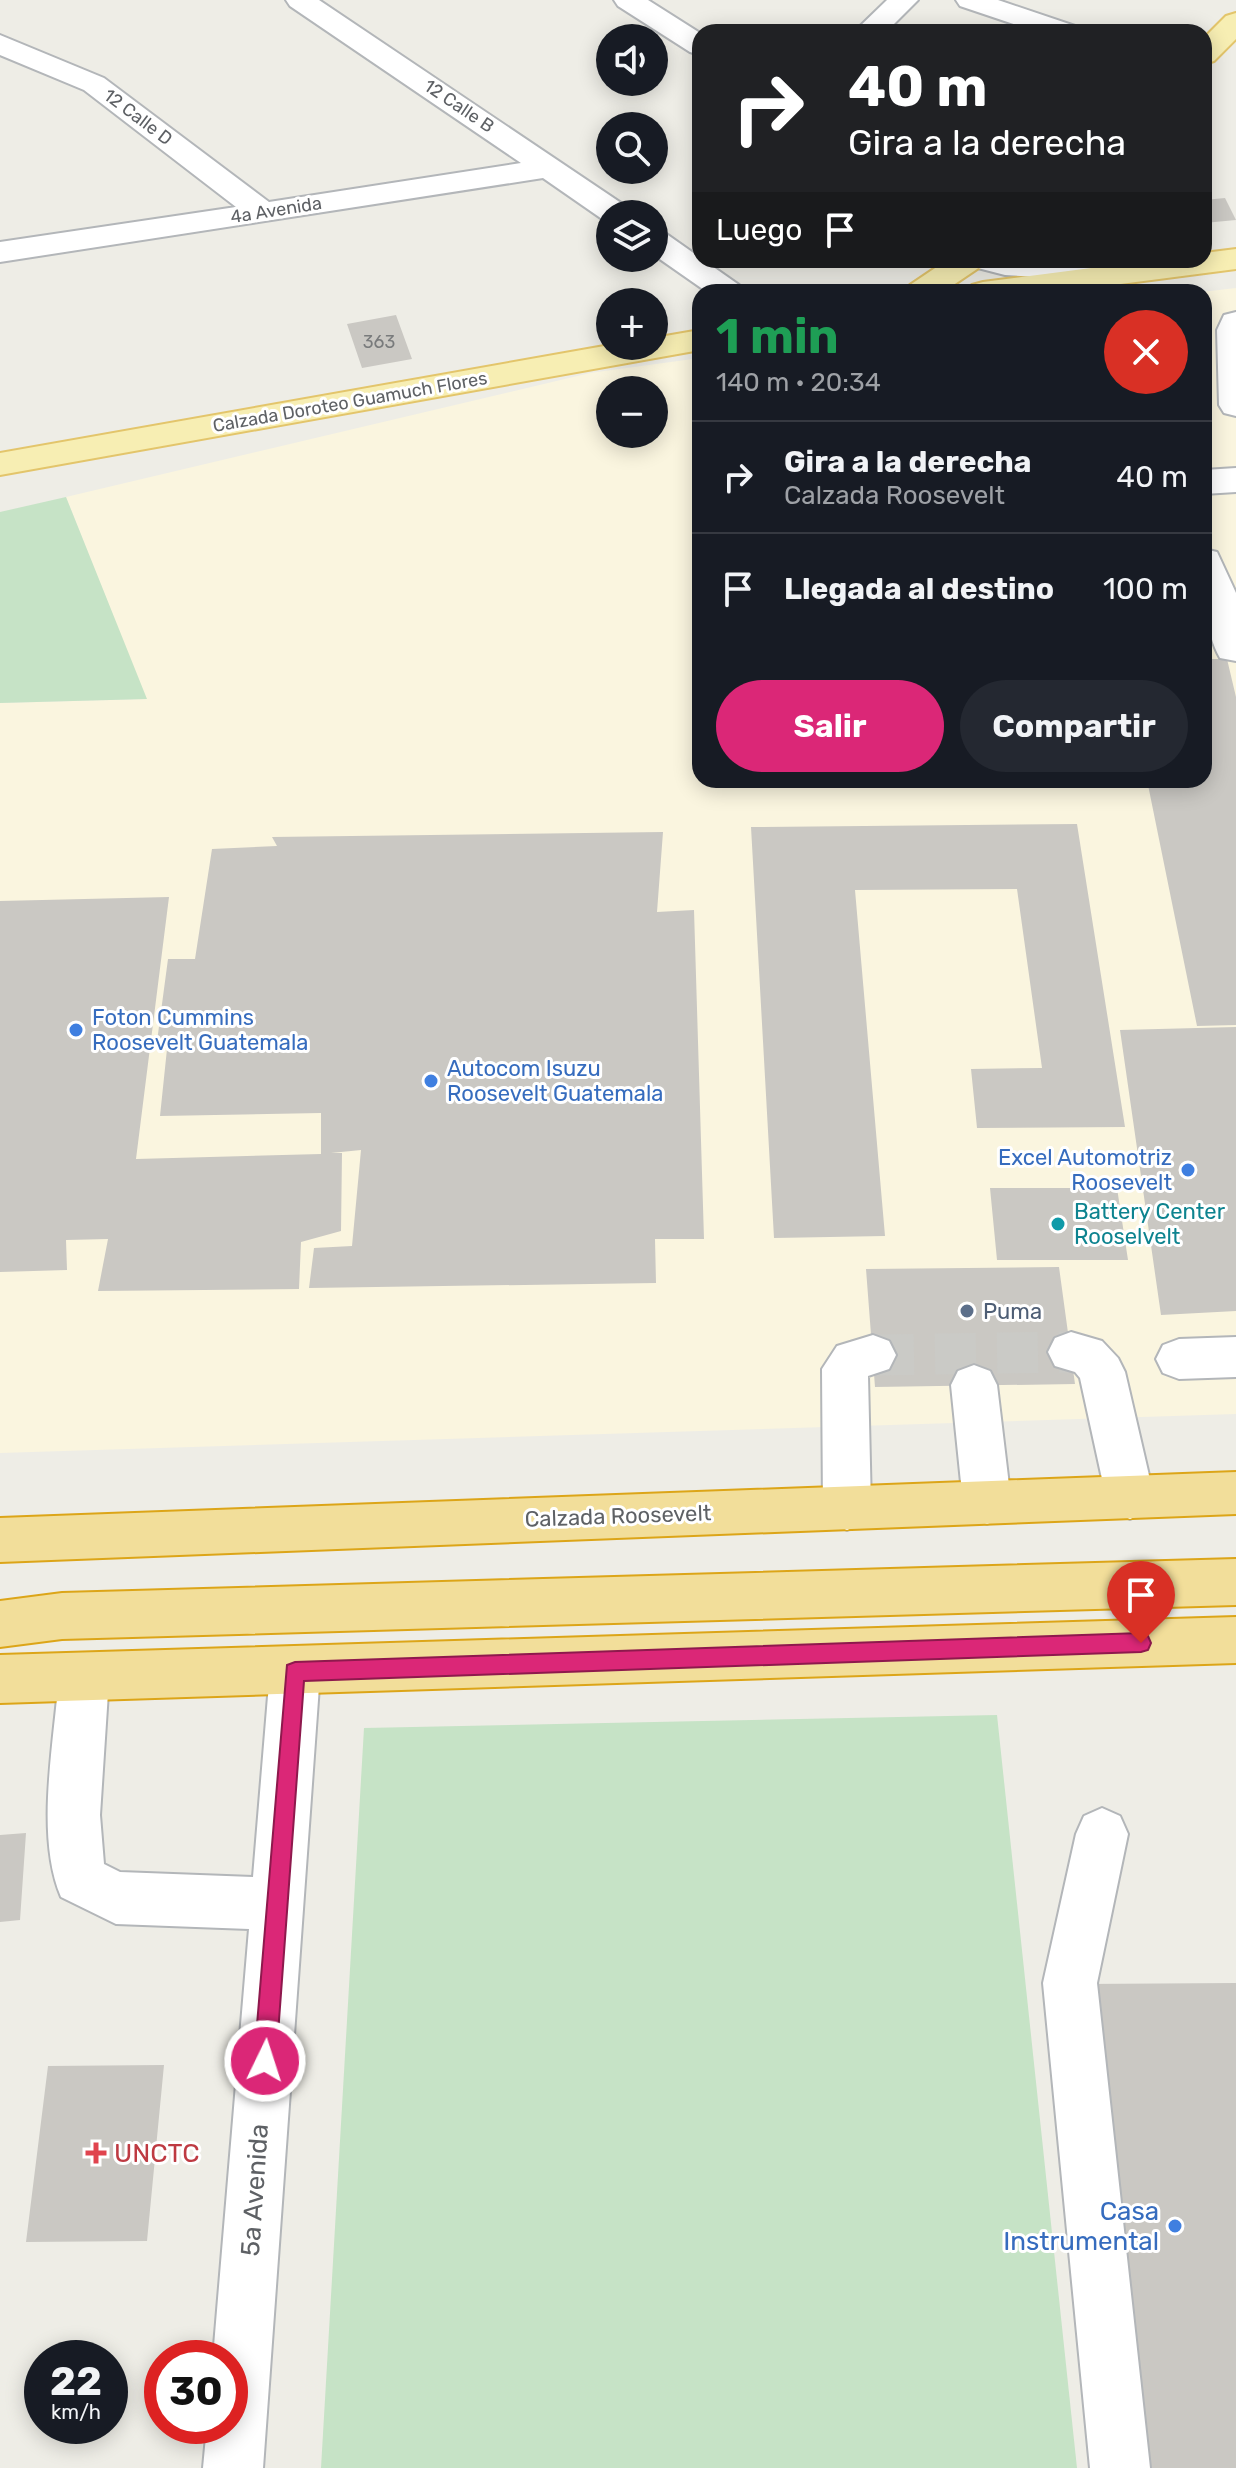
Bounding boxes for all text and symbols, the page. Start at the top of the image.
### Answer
map controls [596,24,668,448]
button: sound [596,24,668,96]
text: 40 m [848,54,988,120]
icon: right [716,56,820,160]
street label: 12 Calle B [420,75,498,137]
street label: 12 Calle D [99,84,177,150]
button: search [596,112,668,184]
text: Gira a la derecha [848,121,1126,164]
street label: 4a Avenida [229,192,323,228]
button: layers [596,200,668,272]
icon: arrive [818,208,862,252]
text: Luego [716,212,802,248]
button: + [596,288,668,360]
text: 1 min [716,308,839,365]
button: close [1104,310,1188,394]
house number: 363 [363,331,395,353]
street label: Calzada Doroteo Guamuch Flores [211,367,489,437]
text: 140 m · 20:34 [716,367,881,398]
button: − [596,376,668,448]
text: Gira a la derecha [784,444,1031,480]
icon: right [716,455,760,499]
text: 40 m [1116,459,1188,495]
text: Calzada Roosevelt [784,480,1005,511]
icon: arrive [716,567,760,611]
text: Llegada al destino [784,571,1054,607]
text: 100 m [1103,571,1188,607]
button: Salir [716,680,944,772]
button: Compartir [960,680,1188,772]
place label: Foton Cummins Roosevelt Guatemala [92,1004,309,1056]
marker: Foton Cummins Roosevelt Guatemala [67,1021,85,1039]
place label: Autocom Isuzu Roosevelt Guatemala [447,1055,664,1107]
marker: Autocom Isuzu Roosevelt Guatemala [422,1072,440,1090]
place label: Excel Automotriz Roosevelt [998,1144,1172,1196]
marker: Excel Automotriz Roosevelt [1179,1161,1197,1179]
place label: Battery Center Rooselvelt [1074,1198,1226,1250]
marker: Battery Center Rooselvelt [1049,1215,1067,1233]
place label: Puma [983,1298,1042,1325]
marker: Puma [958,1302,976,1320]
street label: Calzada Roosevelt [524,1499,712,1533]
pin [1107,1561,1175,1643]
icon: arrive [1119,1573,1163,1617]
position arrow [223,2019,307,2103]
street label: 5a Avenida [235,2123,275,2257]
place label: UNCTC [114,2138,200,2169]
marker: UNCTC [85,2142,107,2164]
place label: Casa Instrumental [1003,2196,1159,2257]
marker: Casa Instrumental [1166,2217,1184,2235]
speed limit sign: 30 [144,2340,248,2444]
text: 22 [50,2358,102,2405]
text: km/h [51,2400,101,2424]

